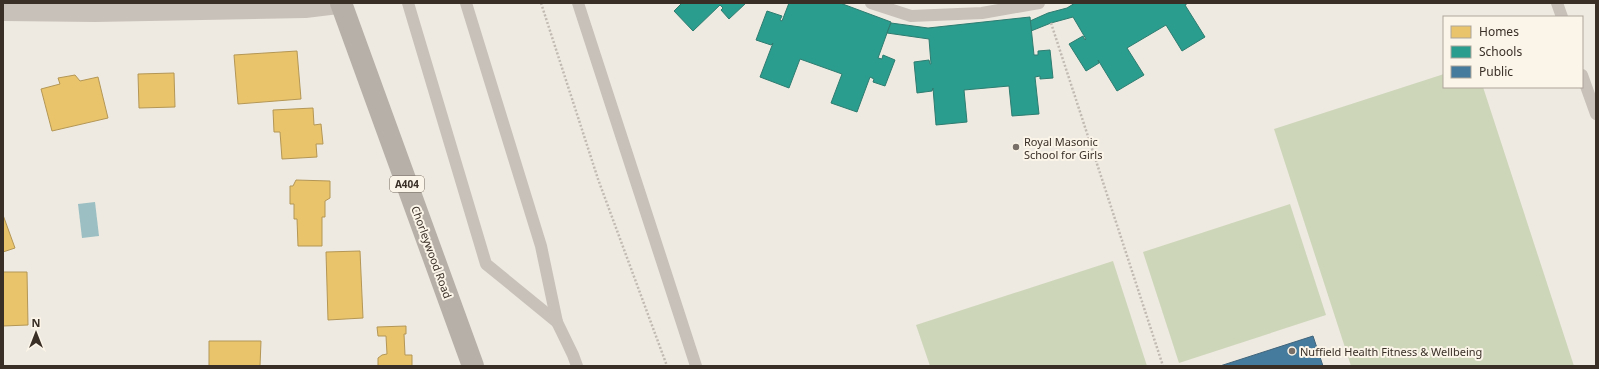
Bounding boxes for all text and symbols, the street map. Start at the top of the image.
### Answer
legend [1443,16,1583,88]
text: Homes [1479,23,1519,40]
text: Schools [1479,43,1522,60]
text: Public [1479,63,1513,80]
place label: Royal Masonic School for Girls [1024,134,1102,162]
marker: Royal Masonic School for Girls [1011,142,1021,152]
road number: A404 [390,176,424,192]
street label: Chorleywood Road [408,204,456,300]
north arrow [16,313,56,353]
text: N [32,315,40,330]
place label: Nuffield Health Fitness & Wellbeing [1300,344,1482,359]
marker: Nuffield Health Fitness & Wellbeing [1287,346,1297,356]

